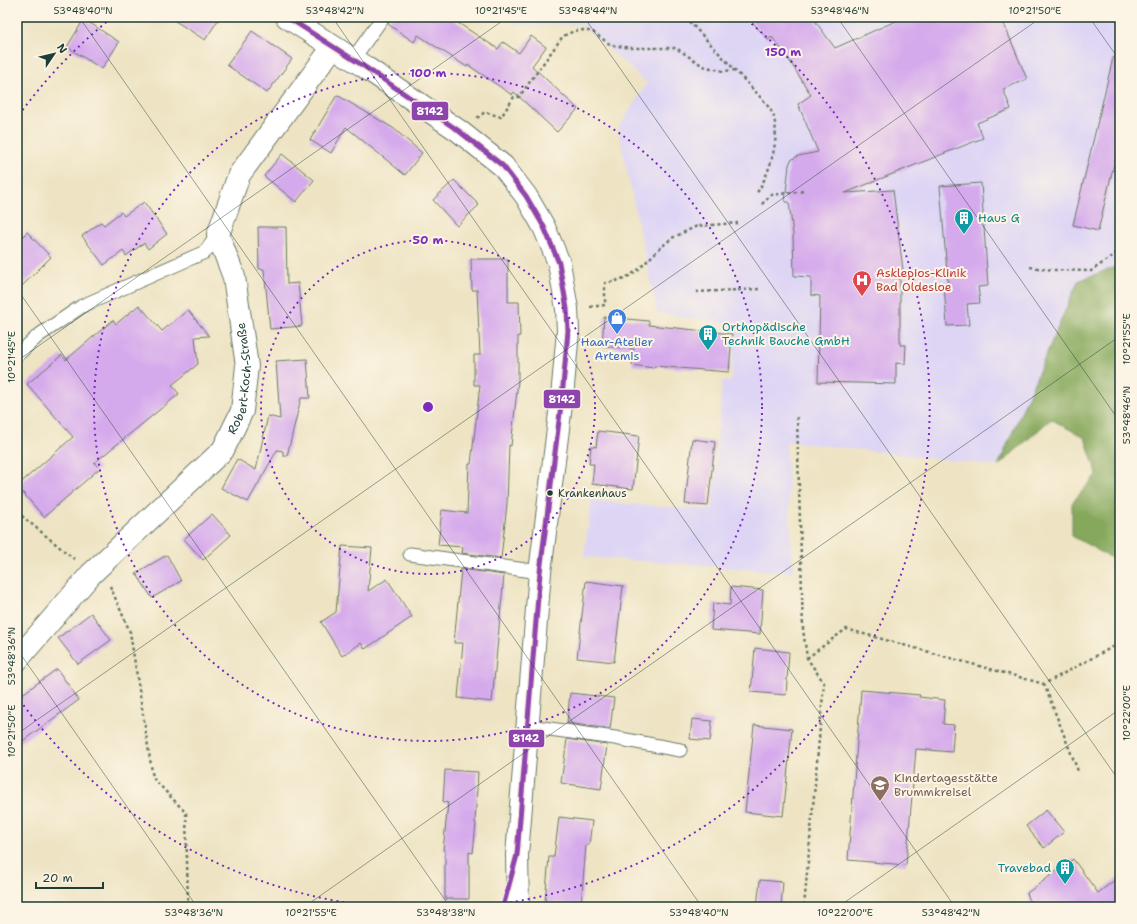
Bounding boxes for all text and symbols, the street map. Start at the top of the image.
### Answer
text: 53°48'40"N [53,4,113,17]
text: 53°48'42"N [306,4,364,17]
text: 10°21'45"E [475,4,527,17]
text: 53°48'44"N [559,4,617,17]
text: 53°48'46"N [811,4,869,17]
text: 10°21'50"E [1009,4,1061,17]
north arrow [34,34,74,74]
text: N [53,41,71,57]
text: 150 m [765,44,801,60]
text: 100 m [410,65,447,81]
line badge: 8142 [411,101,449,121]
text: 8142 [416,104,444,119]
building icon: Haus G [953,207,975,235]
place label: Haus G [978,210,1020,226]
text: 50 m [413,232,444,248]
place label: Asklepios-Klinik Bad Oldesloe [876,265,967,295]
hospital icon: Asklepios-Klinik Bad Oldesloe [851,269,873,297]
shop icon: Haar-Atelier Artemis [606,307,628,335]
text: 10°21'55"E [1120,313,1133,365]
place label: Orthopädische Technik Bauche GmbH [722,319,850,349]
street label: Robert-Koch-Straße [224,321,255,437]
building icon: Orthopädische Technik Bauche GmbH [697,323,719,351]
text: 10°21'45"E [5,331,18,383]
place label: Haar-Atelier Artemis [581,334,653,364]
text: 53°48'46"N [1120,386,1133,444]
line badge: 8142 [543,389,581,409]
text: 8142 [548,392,576,407]
centre of rings [421,400,435,414]
place label: Krankenhaus [558,486,627,501]
marker: Krankenhaus [545,488,555,498]
text: 53°48'36"N [5,627,18,685]
text: 10°22'00"E [1120,685,1133,741]
text: 10°21'50"E [5,705,18,757]
line badge: 8142 [508,729,545,748]
text: 8142 [512,731,540,746]
place label: Kindertagesstätte Brummkreisel [894,770,998,800]
school or university icon: Kindertagesstätte Brummkreisel [869,774,891,802]
building icon: Travebad [1054,857,1076,885]
place label: Travebad [998,860,1051,876]
scale bar [36,864,103,890]
text: 20 m [42,870,73,886]
text: 53°48'36"N [165,906,223,919]
text: 10°21'55"E [285,906,337,919]
text: 53°48'38"N [417,906,475,919]
text: 53°48'40"N [669,906,729,919]
text: 10°22'00"E [817,906,873,919]
text: 53°48'42"N [922,906,980,919]

